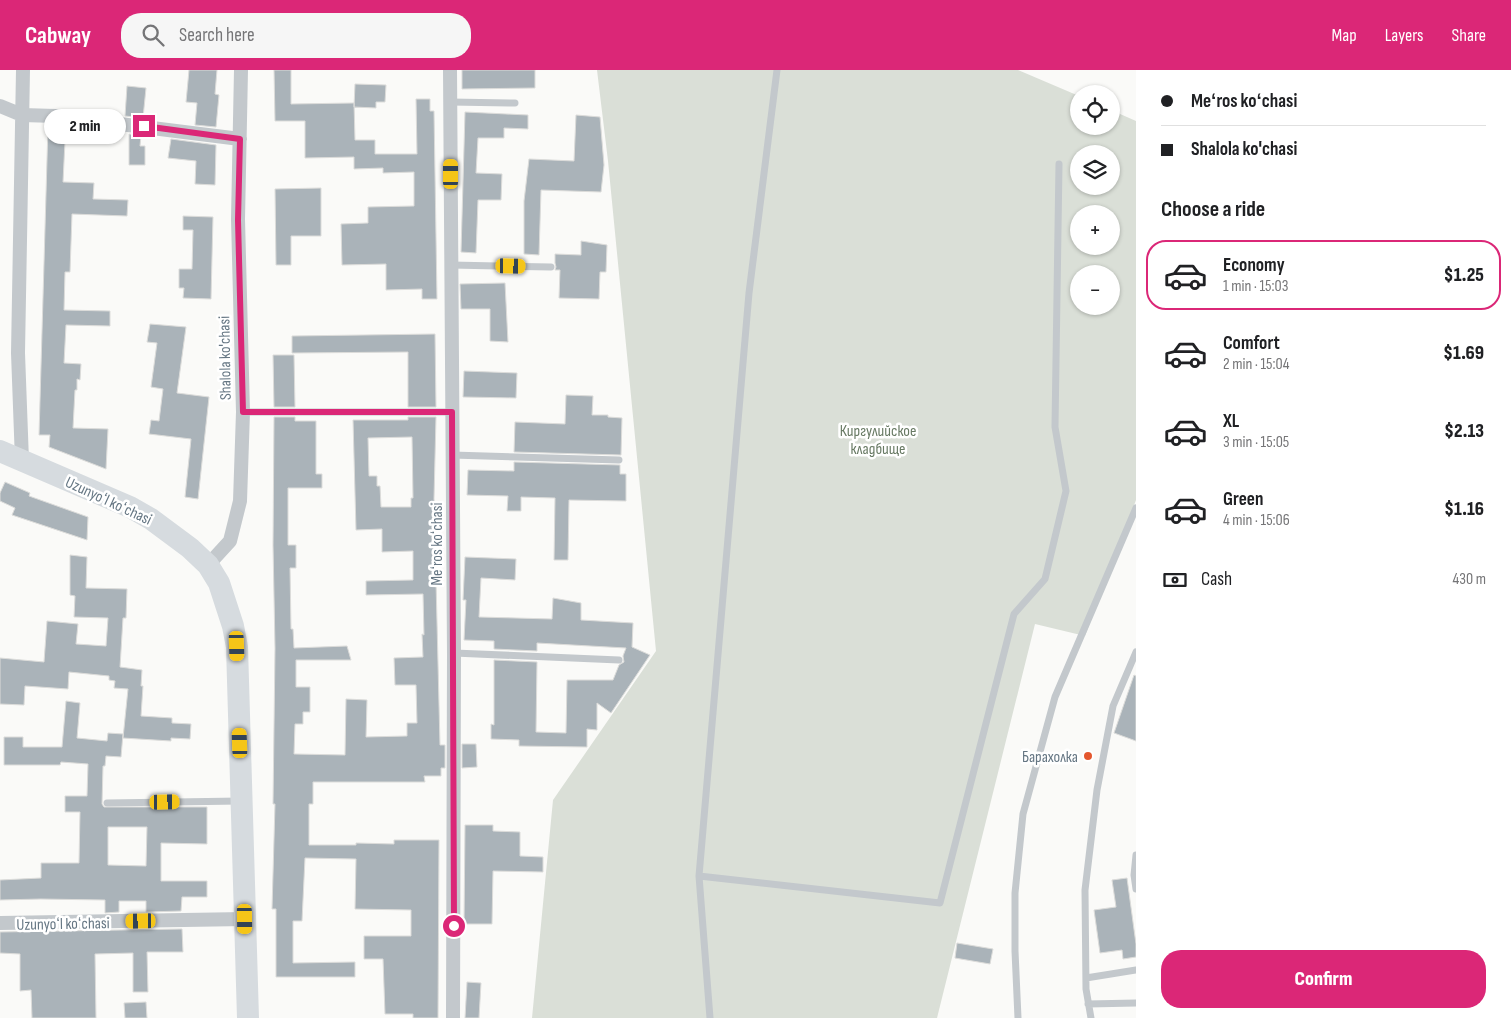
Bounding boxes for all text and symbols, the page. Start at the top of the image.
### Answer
search box [121,13,471,58]
text: Cabway [25,21,91,50]
icon: search [139,21,167,49]
text: Search here [179,24,255,47]
text: Map [1332,25,1357,46]
text: Layers [1385,25,1424,46]
text: Share [1452,25,1486,46]
map controls [1070,85,1120,315]
button: locate [1070,85,1120,135]
text: Meʻros koʻchasi [1191,90,1297,113]
callout: 2 min [44,108,126,144]
route end [133,115,155,137]
text: 2 min [69,117,101,136]
text: Shalola ko'chasi [1191,138,1297,161]
button: layers [1070,145,1120,195]
car [443,159,458,189]
text: Choose a ride [1161,196,1265,223]
button: + [1070,205,1120,255]
icon: car [1163,253,1208,298]
text: Economy [1223,254,1285,277]
car [495,258,526,274]
text: $1.25 [1444,264,1484,287]
button: − [1070,265,1120,315]
text: 1 min · 15:03 [1223,277,1288,296]
street label: Shalola ko'chasi [215,316,236,400]
icon: car [1163,331,1208,376]
text: Comfort [1223,332,1280,355]
text: $1.69 [1443,342,1484,365]
text: 2 min · 15:04 [1223,355,1289,374]
icon: car [1163,409,1208,454]
text: XL [1223,410,1239,433]
text: $2.13 [1444,420,1484,443]
park label: Киргулийское кладбище [840,422,916,459]
text: 3 min · 15:05 [1223,433,1289,452]
street label: Uzunyoʻl koʻchasi [62,473,155,530]
icon: car [1163,487,1208,532]
text: Green [1223,488,1263,511]
text: $1.16 [1444,498,1484,521]
street label: Meʻros koʻchasi [428,503,447,585]
text: 4 min · 15:06 [1223,511,1290,530]
icon: cash [1161,566,1189,594]
text: Cash [1201,568,1232,591]
text: 430 m [1453,570,1486,589]
car [228,631,245,661]
car [231,728,248,758]
place label: Барахолка [1022,748,1078,767]
marker: Барахолка [1082,750,1094,762]
car [149,794,180,810]
car [237,904,252,934]
car [125,913,156,929]
street label: Uzunyoʻl koʻchasi [16,914,110,935]
route start [443,915,465,937]
button: Confirm [1161,950,1486,1008]

